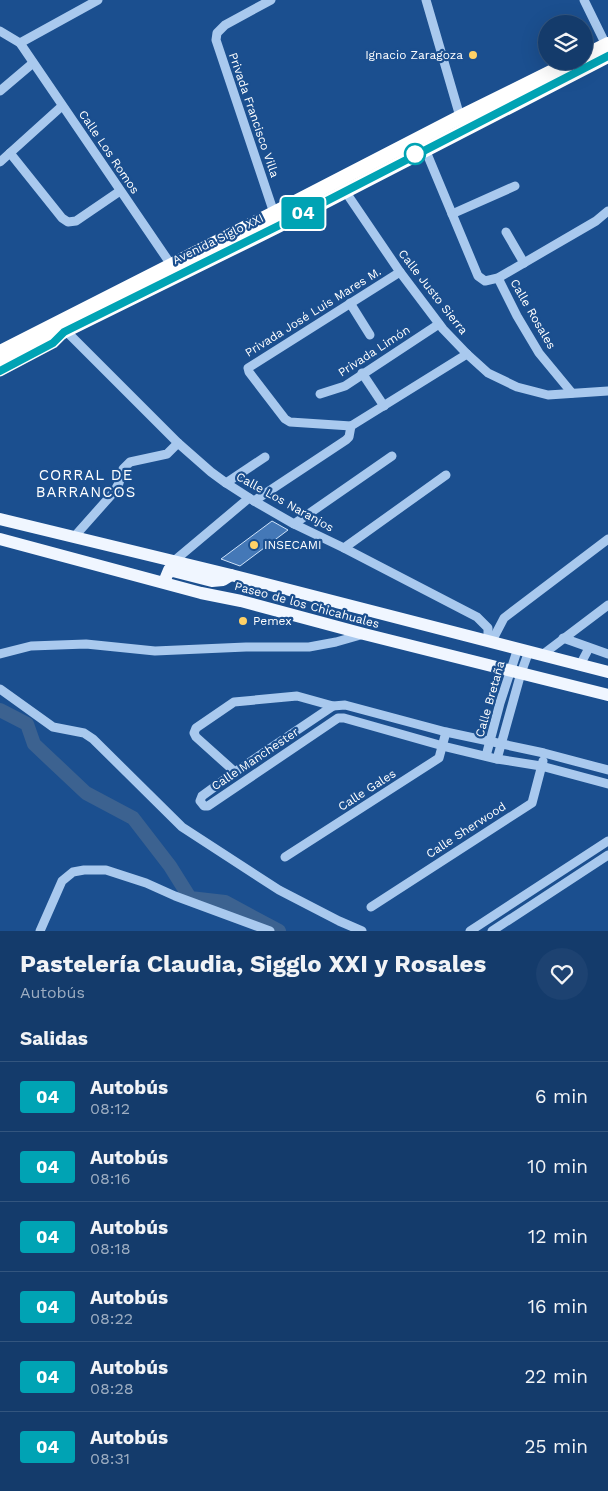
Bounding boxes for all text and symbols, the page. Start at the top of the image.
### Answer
map controls [538,15,593,70]
button: layers [538,15,593,70]
place label: Ignacio Zaragoza [365,48,463,62]
marker: Ignacio Zaragoza [467,49,479,61]
street label: Privada Francisco Villa [226,51,282,179]
street label: Calle Los Romos [76,107,142,197]
unlabelled marker [404,143,426,165]
line badge: 04 [280,197,326,229]
text: 04 [291,202,315,223]
street label: Avenida Siglo XXI [170,211,266,267]
street label: Calle Justo Sierra [395,247,471,337]
street label: Privada José Luis Mares M. [242,264,384,360]
street label: Calle Rosales [507,277,559,351]
street label: Privada Limón [335,323,413,379]
district label: CORRAL DE BARRANCOS [36,466,136,501]
street label: Calle Los Naranjos [234,469,336,535]
place label: INSECAMI [264,538,321,552]
marker: INSECAMI [248,539,260,551]
street label: Paseo de los Chicahuales [233,579,381,631]
place label: Pemex [253,614,292,628]
marker: Pemex [237,615,249,627]
street label: Calle Bretaña [472,659,508,739]
street label: Calle Manchester [209,725,301,793]
street label: Calle Gales [336,766,398,814]
street label: Calle Sherwood [424,799,508,861]
button: heart [536,948,588,1000]
text: Pastelería Claudia, Sigglo XXI y Rosales [20,950,486,978]
text: Autobús [20,983,85,1002]
text: Salidas [20,1027,88,1050]
text: Autobús [90,1076,168,1099]
text: 6 min [535,1085,588,1108]
text: 04 [36,1086,59,1107]
text: 08:12 [90,1099,130,1118]
text: Autobús [90,1146,168,1169]
text: 10 min [527,1155,588,1178]
text: 04 [36,1156,59,1177]
text: 08:16 [90,1169,131,1188]
text: Autobús [90,1216,168,1239]
text: 12 min [528,1225,588,1248]
text: 04 [36,1226,59,1247]
text: 08:18 [90,1239,131,1258]
text: Autobús [90,1286,168,1309]
text: 16 min [528,1295,588,1318]
text: 04 [36,1296,59,1317]
text: 08:22 [90,1309,133,1328]
text: Autobús [90,1356,168,1379]
text: 22 min [524,1365,588,1388]
text: 04 [36,1366,59,1387]
text: 08:28 [90,1379,134,1398]
text: Autobús [90,1426,168,1449]
text: 25 min [524,1435,588,1458]
text: 04 [36,1436,59,1457]
text: 08:31 [90,1449,130,1468]

